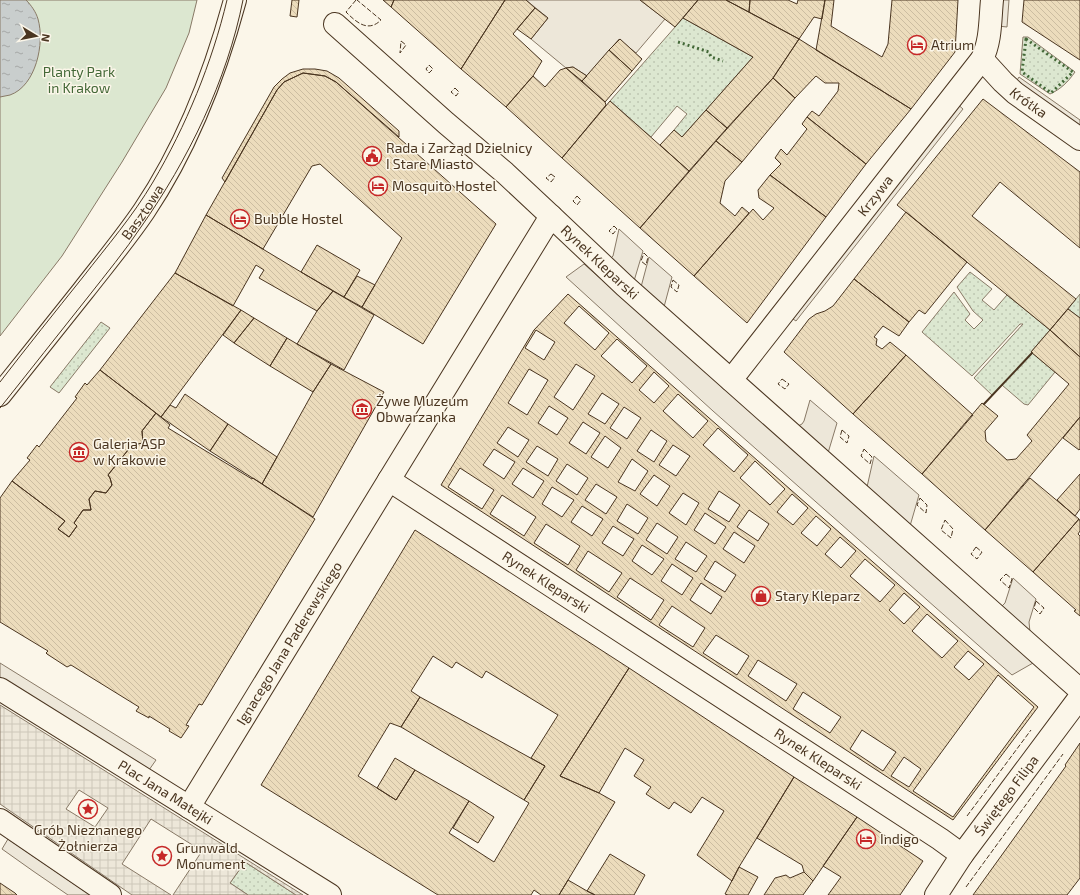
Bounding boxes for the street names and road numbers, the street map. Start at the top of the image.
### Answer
street label: Krótka [1006,83,1051,121]
street label: Krzywa [853,171,896,219]
street label: Basztowa [117,181,167,243]
street label: Rynek Kleparski [558,221,643,303]
street label: Rynek Kleparski [499,547,593,616]
street label: Ignacego Jana Paderewskiego [232,558,345,728]
street label: Rynek Kleparski [771,724,865,793]
street label: Świętego Filipa [970,751,1042,839]
street label: Plac Jana Matejki [115,756,216,828]

